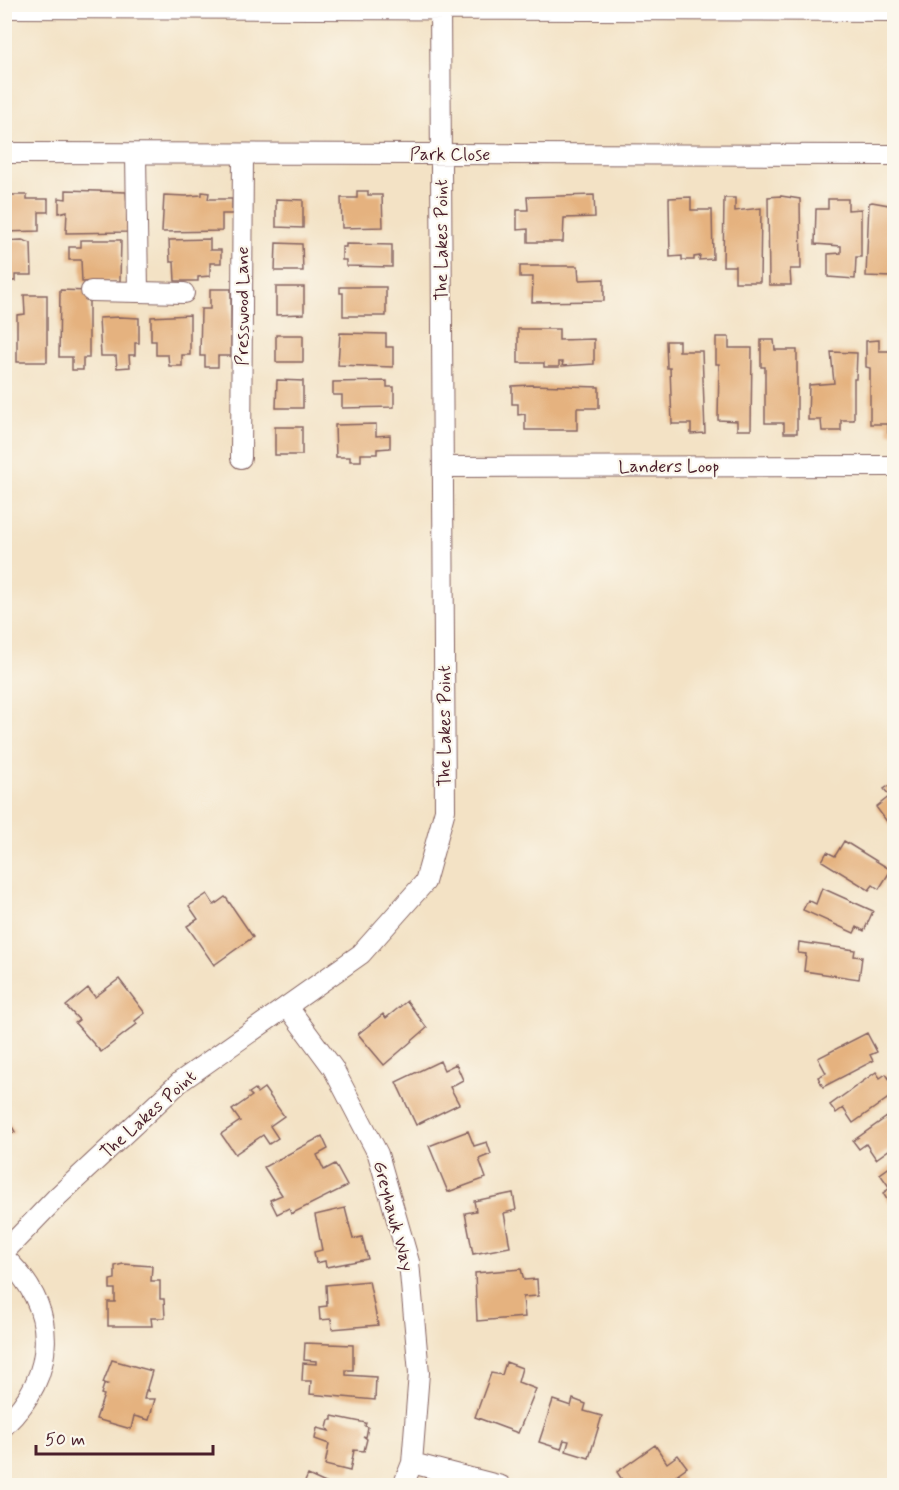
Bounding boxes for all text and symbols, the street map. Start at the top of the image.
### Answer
street label: Park Close [410,143,490,167]
street label: The Lakes Point [430,179,454,301]
street label: Presswood Lane [231,246,255,366]
street label: Landers Loop [618,455,720,479]
street label: The Lakes Point [433,665,457,787]
street label: The Lakes Point [95,1065,202,1164]
street label: Greyhawk Way [367,1158,419,1274]
scale bar [36,1418,213,1456]
text: 50 m [45,1428,85,1452]

